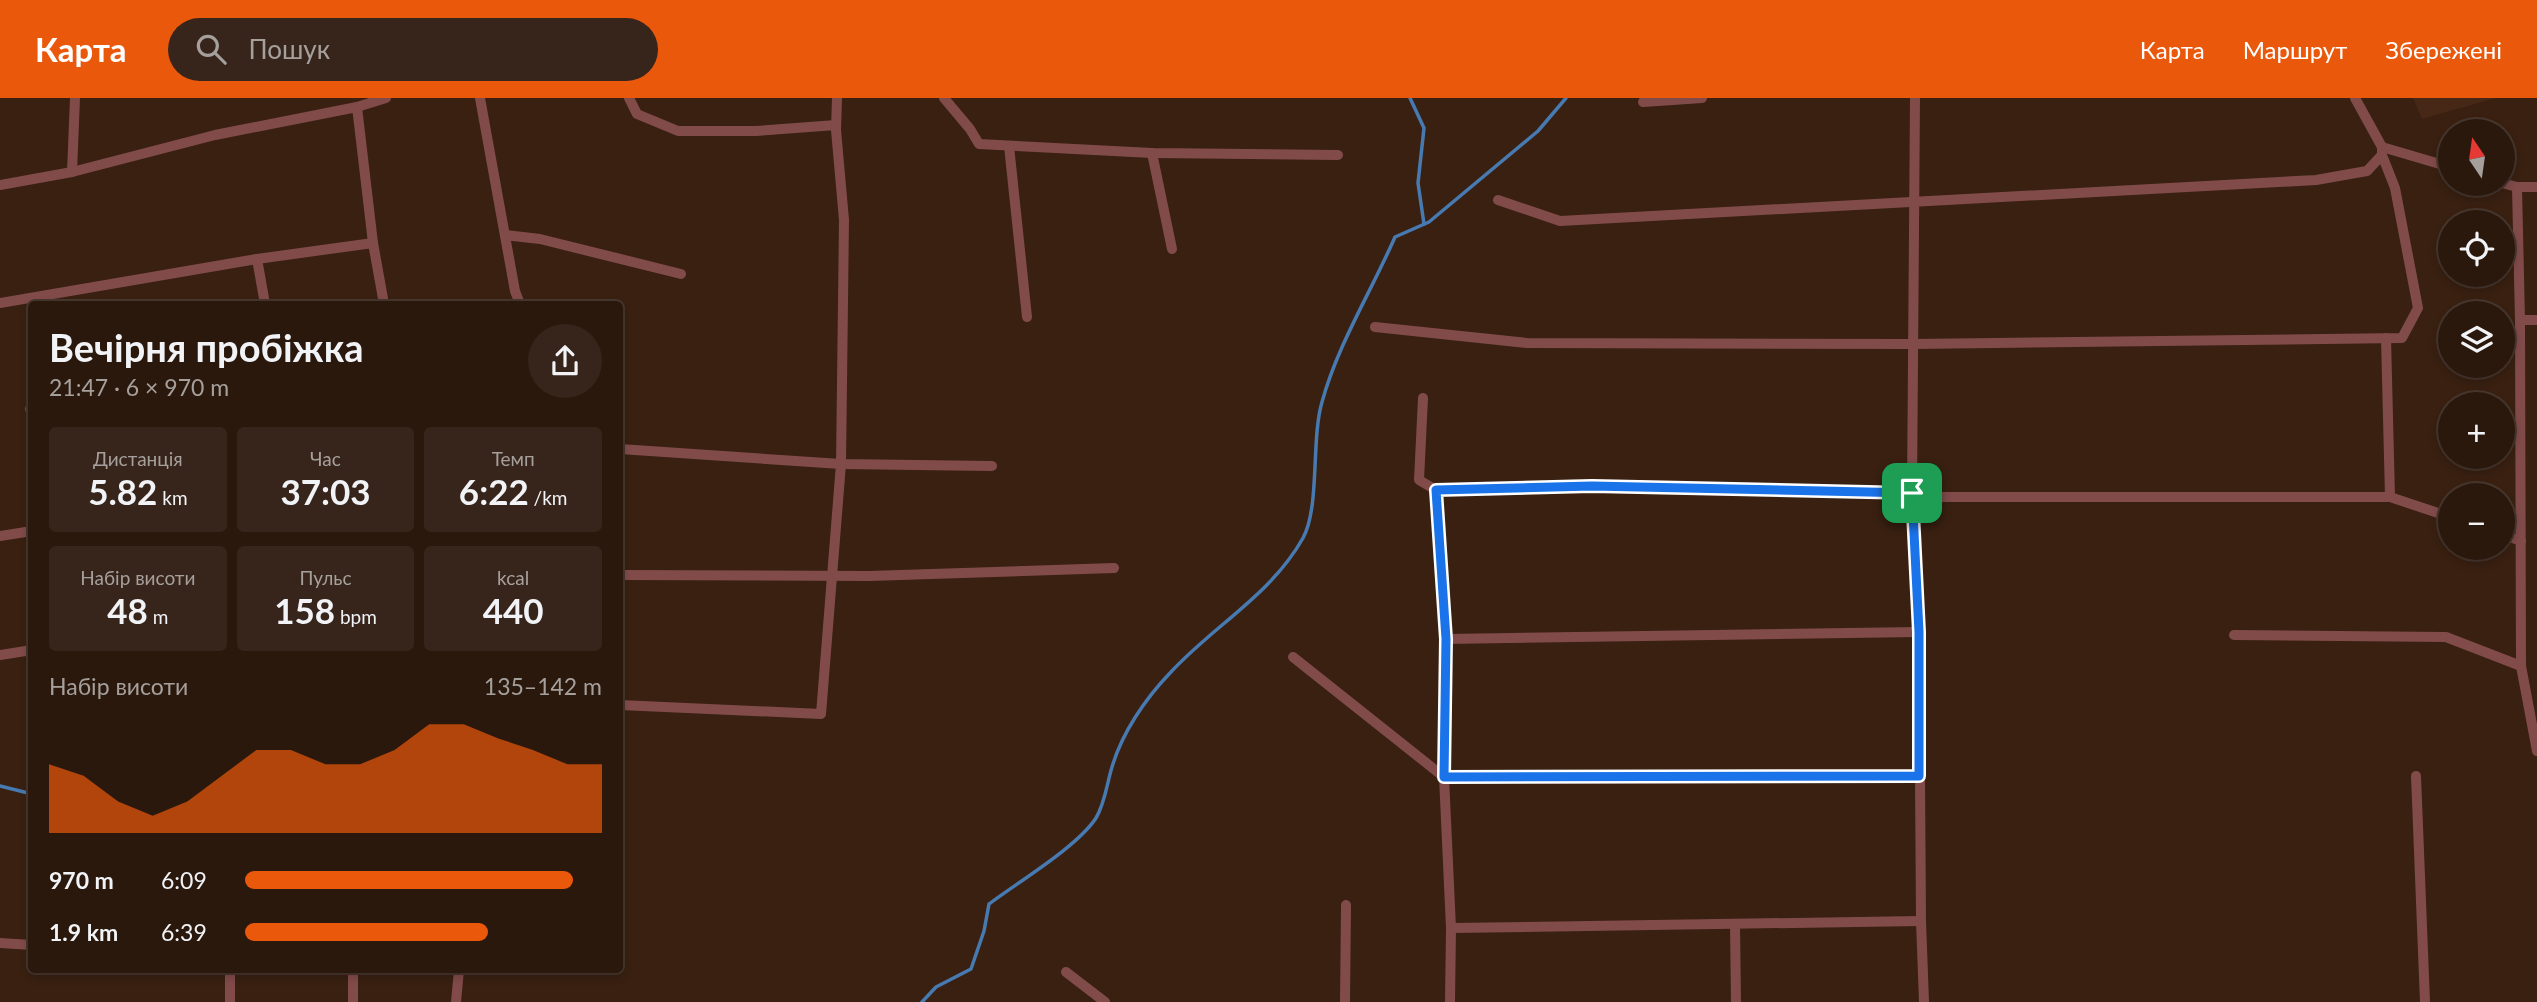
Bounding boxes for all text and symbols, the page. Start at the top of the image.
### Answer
search box [168,18,658,81]
text: Карта [35,29,126,69]
icon: search [192,30,230,68]
text: Пошук [248,33,330,65]
text: Карта [2140,35,2205,64]
text: Маршрут [2243,35,2347,64]
text: Збережені [2385,35,2502,64]
north arrow [2438,119,2515,196]
map controls [2438,119,2515,560]
button: locate [2438,210,2515,287]
button: layers [2438,301,2515,378]
text: Вечірня пробіжка [49,324,364,370]
button: share [528,324,602,398]
text: 21:47 · 6 × 970 m [49,373,229,401]
button: + [2438,392,2515,469]
text: Дистанція [93,447,183,470]
text: Час [310,447,341,470]
text: Темп [492,447,535,470]
pin [1882,463,1942,523]
text: 5.82 [88,470,157,512]
text: 37:03 [280,470,371,512]
text: 6:22 [459,470,529,512]
icon: arrive [1893,474,1931,512]
button: − [2438,483,2515,560]
text: km [157,486,188,509]
text: /km [529,486,567,509]
text: Набір висоти [80,566,195,589]
text: Пульс [300,566,351,589]
text: kcal [497,566,529,589]
text: 48 [107,589,148,631]
text: 158 [274,589,335,631]
text: 440 [483,589,544,631]
text: m [148,605,168,628]
text: bpm [335,605,377,628]
text: Набір висоти [49,672,188,700]
text: 135–142 m [484,672,602,700]
text: 970 m [49,866,114,894]
text: 6:09 [161,866,207,894]
text: 1.9 km [49,918,118,946]
text: 6:39 [161,918,207,946]

